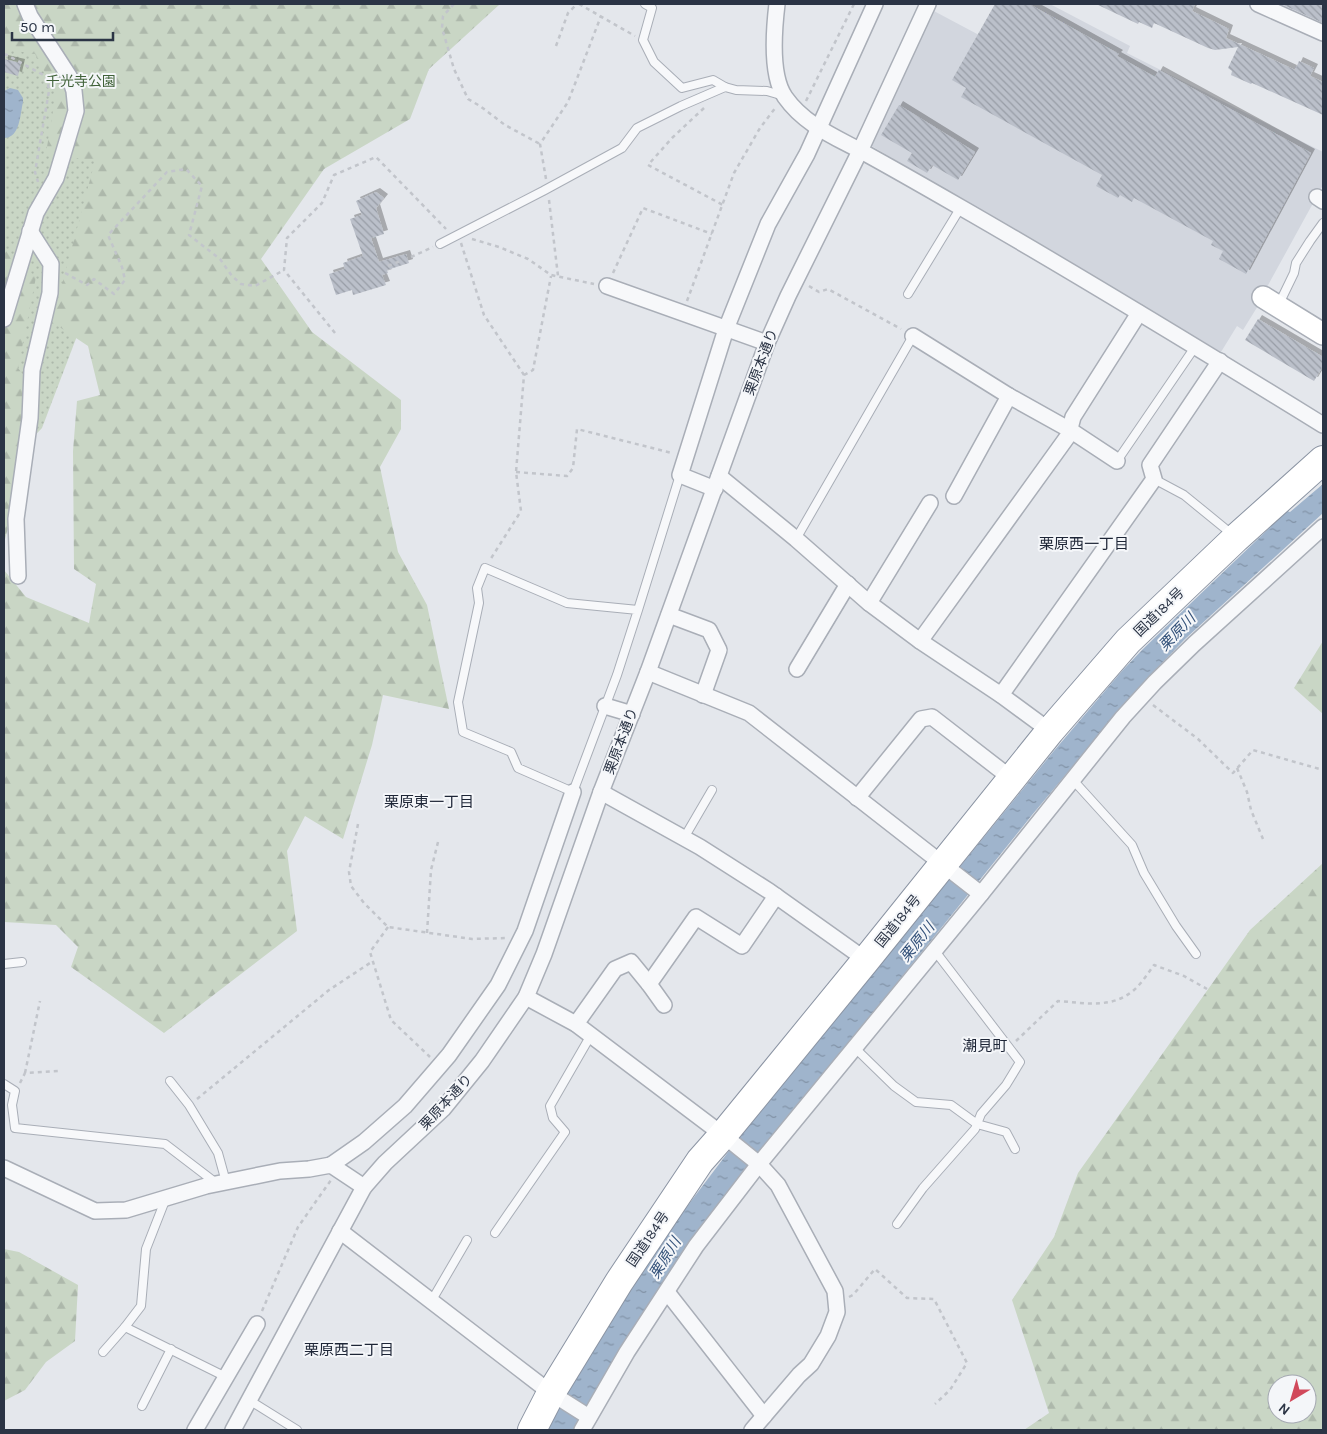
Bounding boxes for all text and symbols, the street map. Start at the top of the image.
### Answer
scale bar [12,10,114,42]
text: 50 m [20,18,55,36]
park label: 千光寺公園 [46,73,116,90]
street label: 栗原本通り [741,326,781,398]
district label: 栗原西一丁目 [1039,535,1129,553]
street label: 国道184号 [1130,584,1188,640]
water label: 栗原川 [1155,608,1200,654]
street label: 栗原本通り [601,705,641,777]
district label: 栗原東一丁目 [384,793,474,811]
street label: 国道184号 [872,891,924,951]
water label: 栗原川 [896,917,939,965]
district label: 潮見町 [962,1037,1008,1055]
street label: 栗原本通り [416,1071,476,1133]
street label: 国道184号 [623,1208,673,1270]
water label: 栗原川 [645,1232,686,1282]
district label: 栗原西二丁目 [304,1341,394,1359]
north arrow [1267,1374,1317,1424]
text: N [1275,1399,1293,1419]

